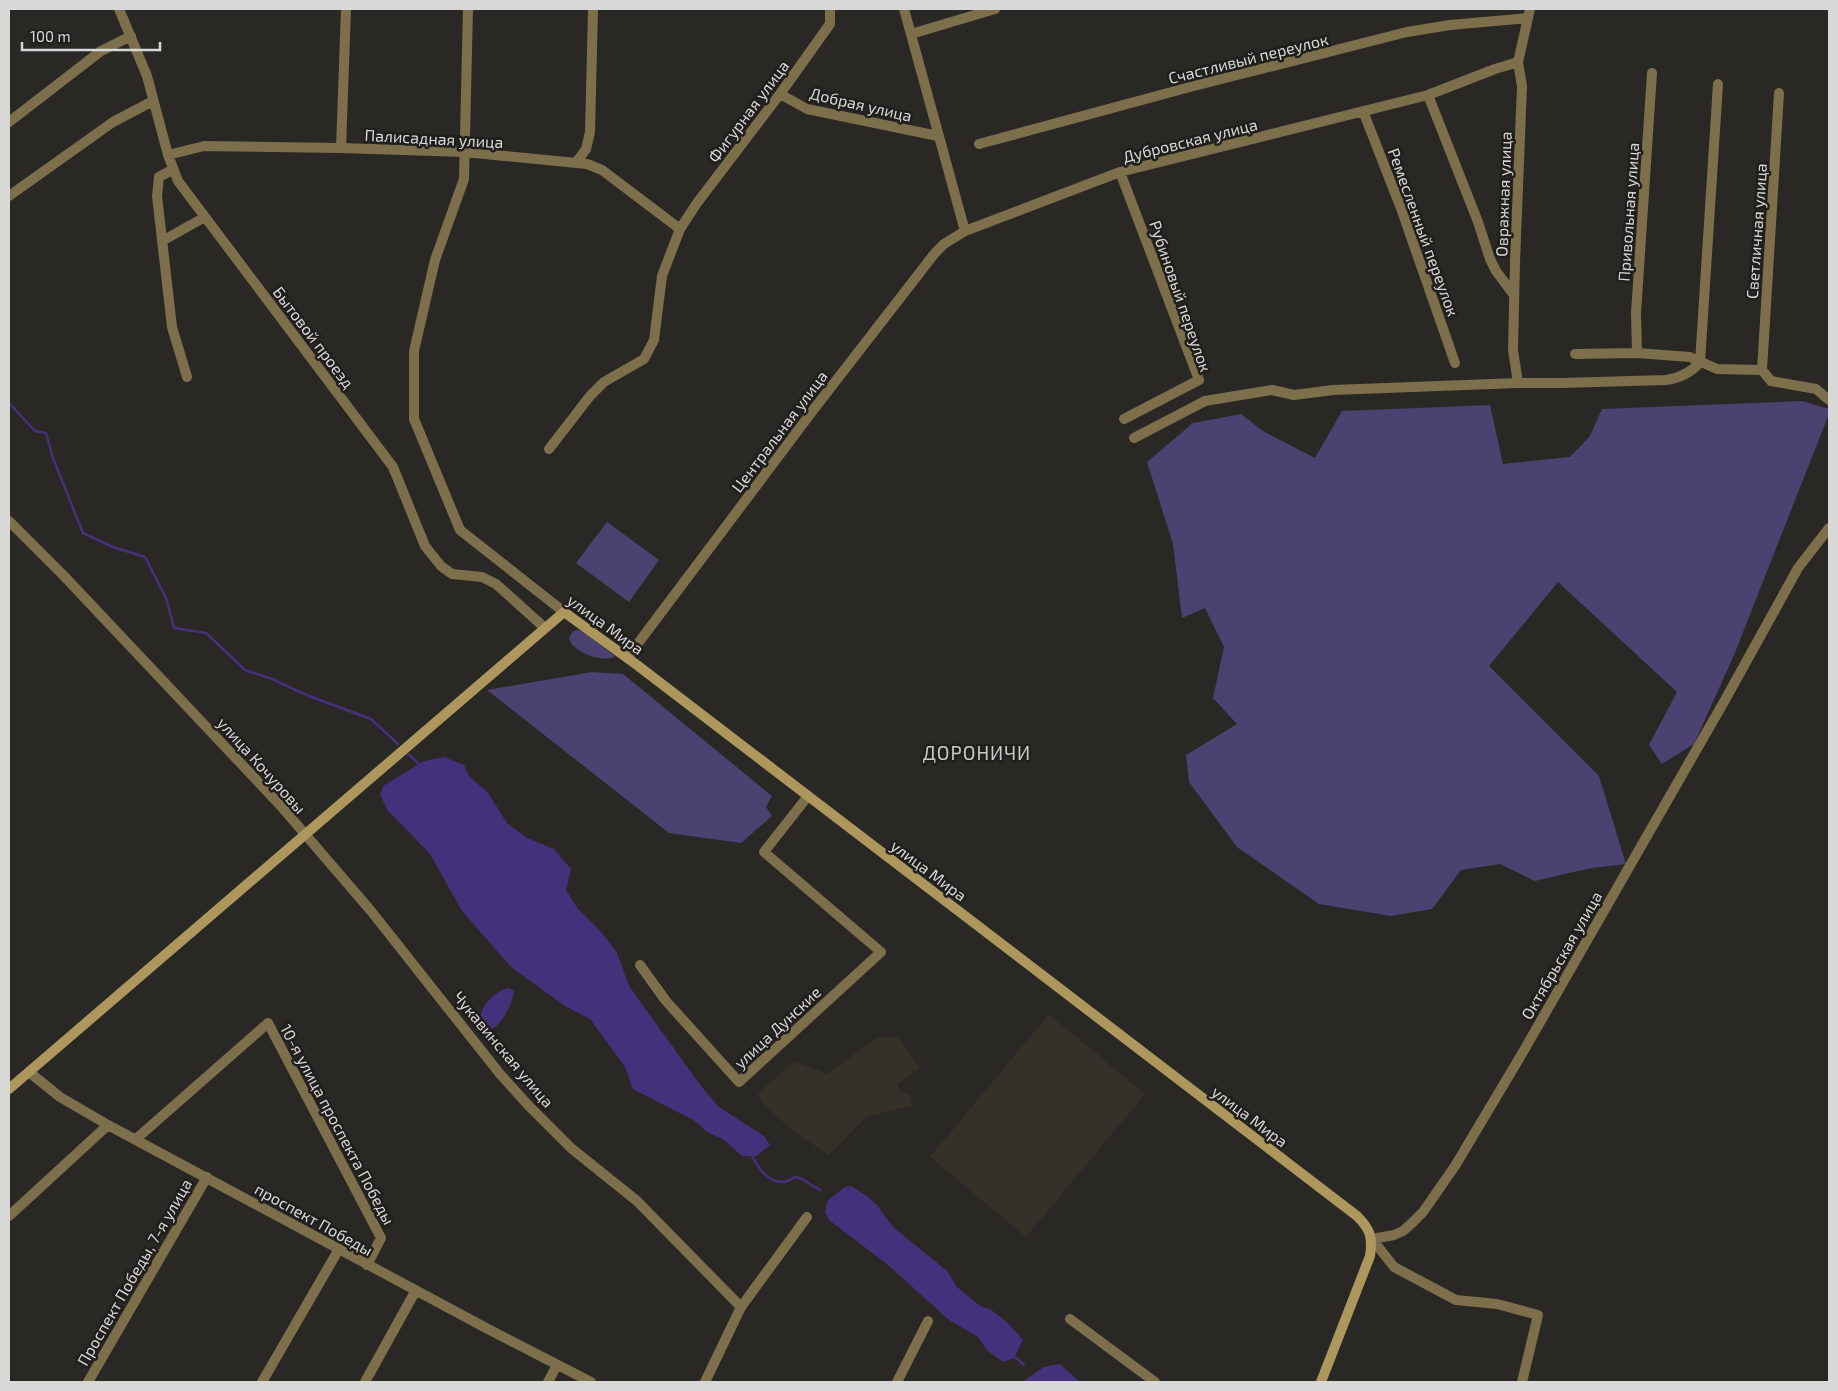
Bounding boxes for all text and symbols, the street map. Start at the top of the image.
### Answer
scale bar [22,20,160,52]
text: 100 m [30,27,71,45]
street label: Счастливый переулок [1166,29,1331,88]
street label: Фигурная улица [703,56,793,166]
street label: Добрая улица [808,83,914,126]
street label: Дубровская улица [1121,114,1260,167]
street label: Палисадная улица [364,125,504,152]
street label: Овражная улица [1491,131,1516,257]
street label: Привольная улица [1614,142,1643,282]
street label: Ремесленный переулок [1384,145,1463,319]
street label: Светличная улица [1742,162,1771,300]
street label: Рубиновый переулок [1145,218,1216,375]
street label: Бытовой проезд [270,282,358,392]
street label: Центральная улица [727,366,832,496]
street label: улица Мира [563,590,648,659]
street label: улица Кочуровы [213,713,310,818]
district label: ДОРОНИЧИ [923,741,1031,764]
street label: улица Мира [887,835,971,905]
street label: Октябрьская улица [1517,888,1606,1023]
street label: улица Дунские [730,982,825,1073]
street label: Чукавинская улица [449,987,558,1112]
street label: 10-я улица проспекта Победы [276,1020,399,1228]
street label: улица Мира [1208,1081,1292,1151]
street label: Проспект Победы, 7-я улица [73,1175,196,1369]
street label: проспект Победы [252,1179,376,1259]

